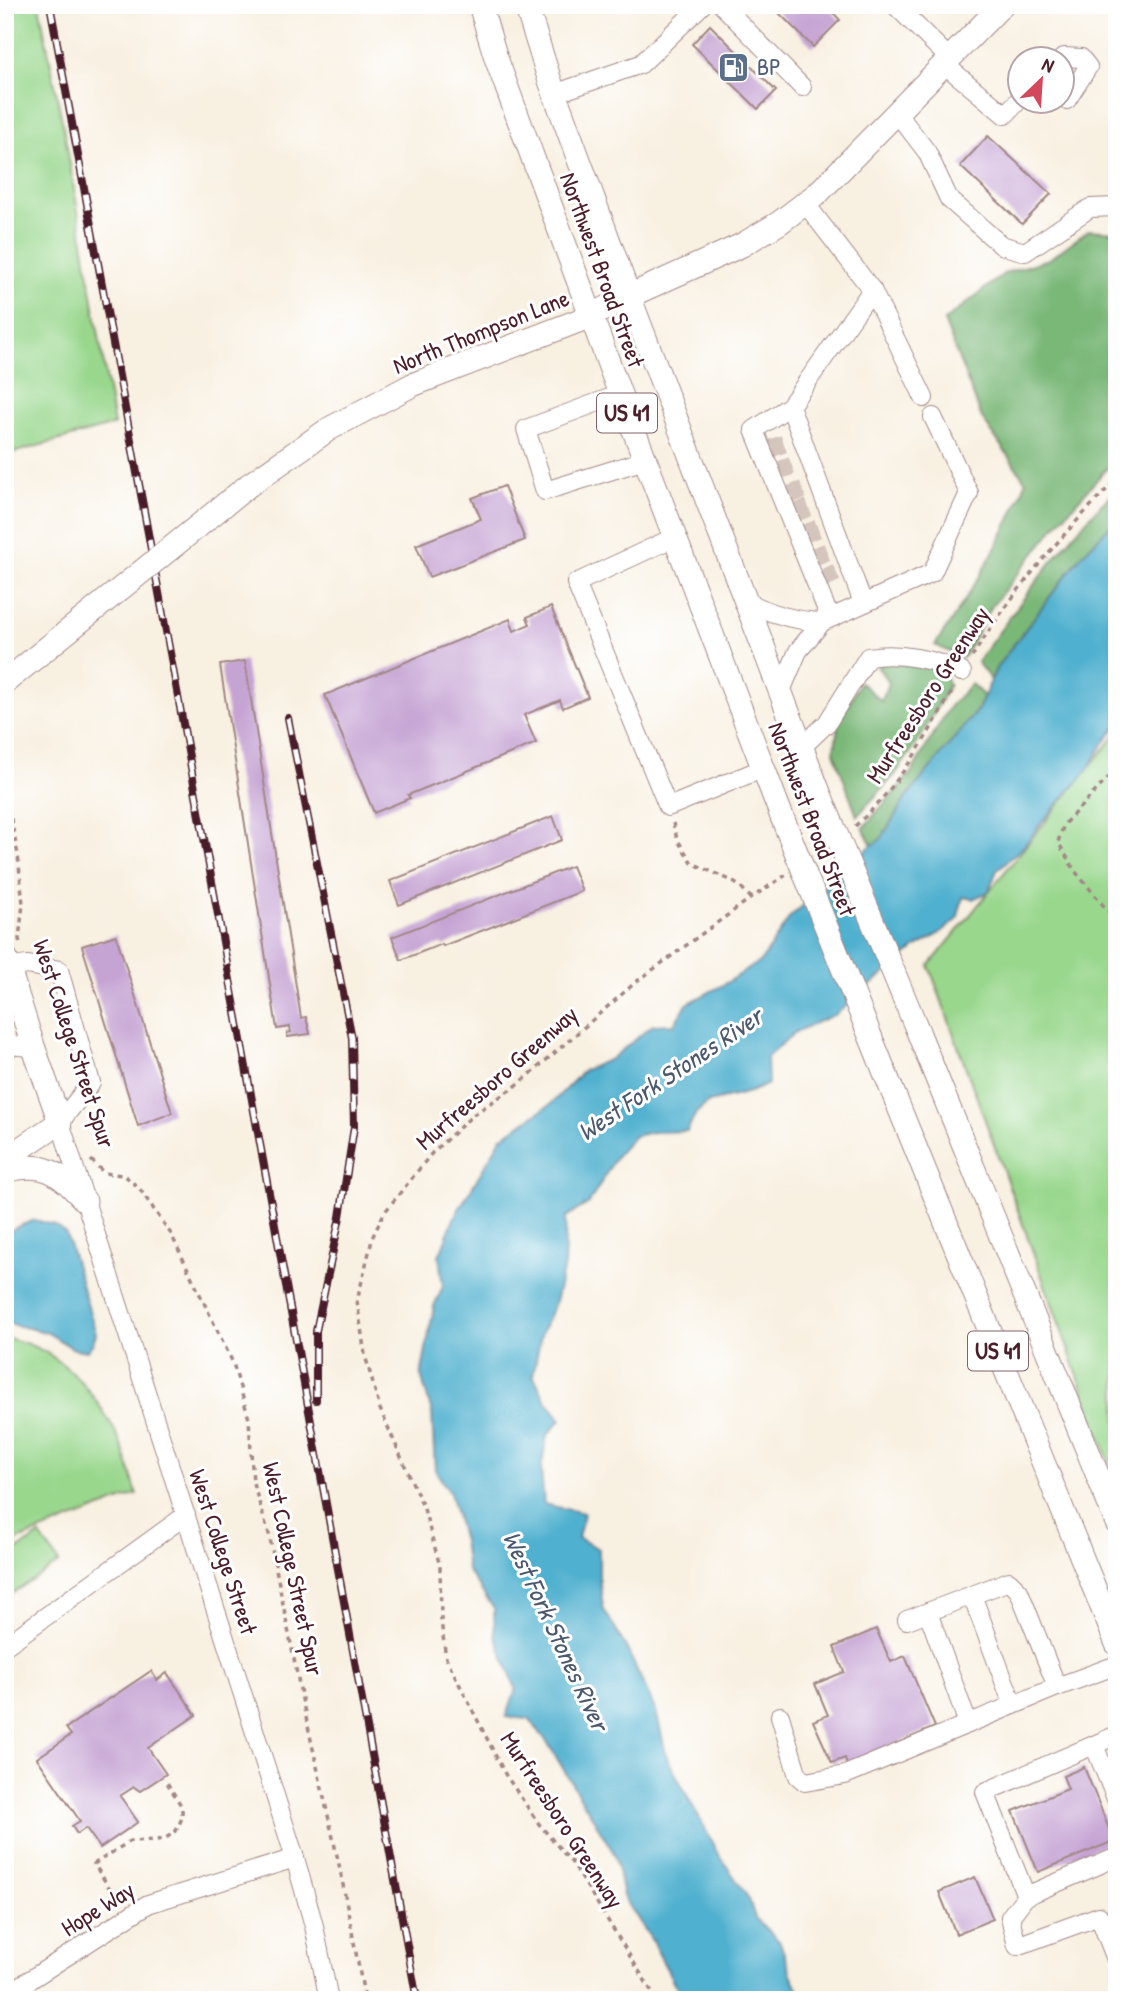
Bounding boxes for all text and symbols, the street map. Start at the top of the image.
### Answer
north arrow [1006,46,1076,116]
fuel station icon: BP [717,50,751,84]
place label: BP [757,50,781,82]
text: N [1038,51,1058,79]
street label: Northwest Broad Street [553,168,653,372]
street label: North Thompson Lane [388,281,574,381]
road number: US 41 [597,394,657,432]
street label: Murfreesboro Greenway [858,600,996,789]
street label: Northwest Broad Street [761,717,865,921]
street label: West College Street Spur [26,935,124,1152]
water label: West Fork Stones River [570,997,772,1149]
street label: Murfreesboro Greenway [409,998,584,1156]
road number: US 41 [968,1332,1028,1370]
street label: West College Street Spur [256,1459,332,1678]
street label: West College Street [182,1465,266,1639]
water label: West Fork Stones River [495,1525,619,1739]
street label: Murfreesboro Greenway [494,1725,632,1914]
street label: Hope Way [55,1873,140,1943]

